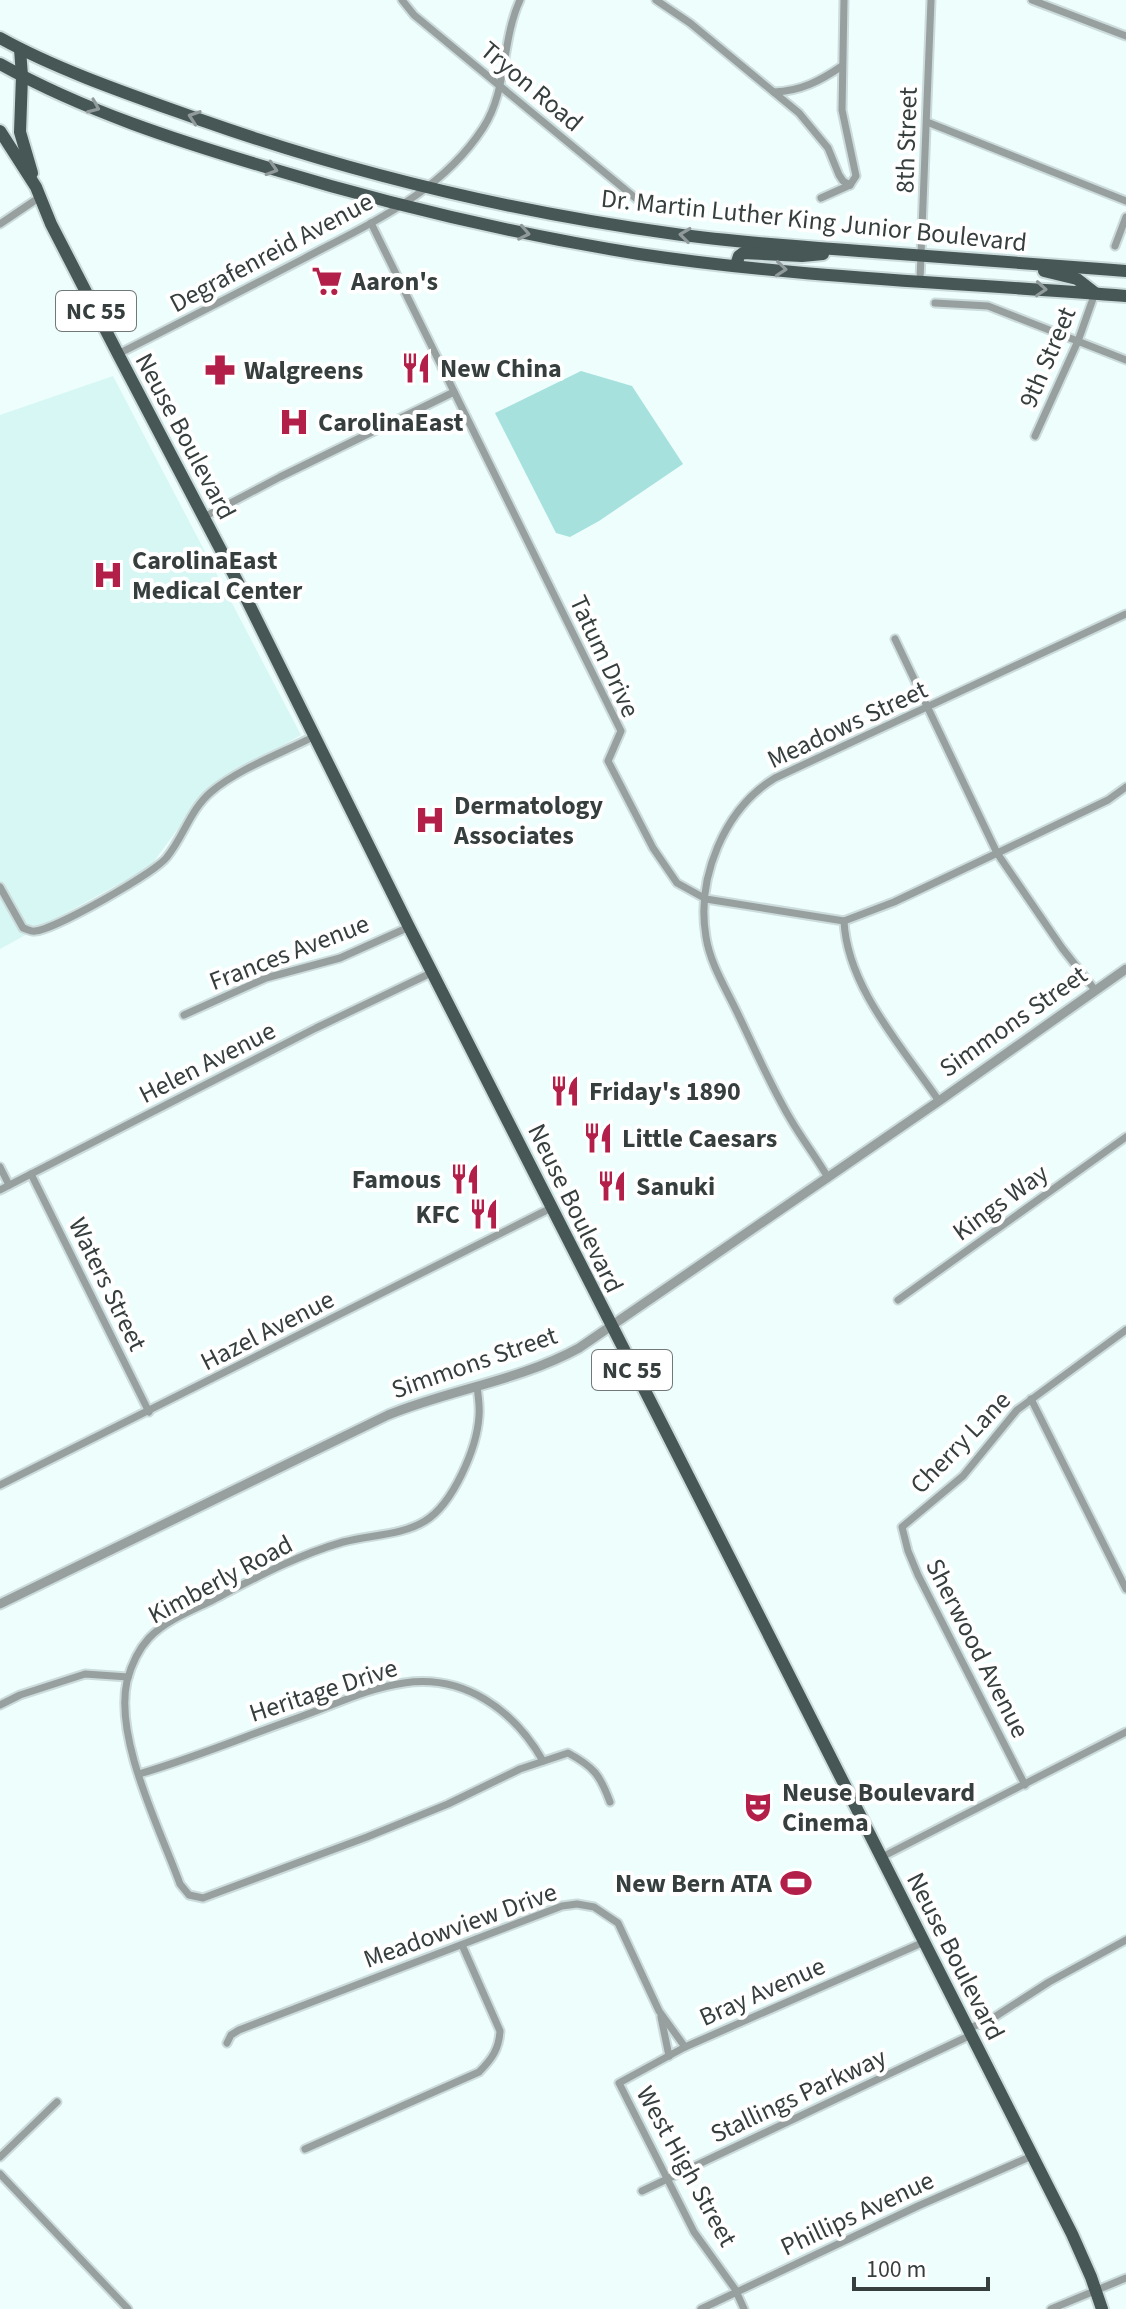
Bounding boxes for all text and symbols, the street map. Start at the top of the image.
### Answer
street label: Tryon Road [472,32,591,140]
street label: 8th Street [886,86,927,194]
one-way arrow [86,97,100,114]
one-way arrow [188,111,202,127]
one-way arrow [265,160,279,176]
street label: Dr. Martin Luther King Junior Boulevard [599,180,1029,261]
street label: Degrafenreid Avenue [163,183,379,322]
one-way arrow [517,224,531,241]
one-way arrow [679,227,692,244]
one-way arrow [775,261,788,278]
place label: Aaron's [350,263,438,300]
supermarket icon: Aaron's [310,264,344,298]
one-way arrow [1035,280,1048,297]
road number: NC 55 [56,291,136,331]
street label: 9th Street [1010,301,1085,413]
street label: Neuse Boulevard [126,346,245,526]
place label: New China [440,350,562,387]
restaurant icon: New China [399,351,433,385]
place label: Walgreens [244,352,363,389]
pharmacy icon: Walgreens [203,353,237,387]
place label: CarolinaEast [318,404,463,441]
hospital icon: CarolinaEast [277,405,311,439]
place label: CarolinaEast Medical Center [132,542,303,609]
hospital icon: CarolinaEast Medical Center [91,558,125,592]
street label: Tatum Drive [560,589,649,723]
street label: Meadows Street [761,671,934,778]
place label: Dermatology Associates [453,787,604,854]
hospital icon: Dermatology Associates [413,803,447,837]
street label: Frances Avenue [204,905,374,1000]
street label: Simmons Street [932,957,1095,1086]
street label: Helen Avenue [132,1012,282,1113]
place label: Friday's 1890 [589,1073,741,1110]
restaurant icon: Friday's 1890 [548,1074,582,1108]
street label: Neuse Boulevard [519,1117,633,1299]
place label: Little Caesars [622,1120,777,1157]
restaurant icon: Little Caesars [581,1121,615,1155]
street label: Kings Way [945,1155,1056,1250]
place label: Famous [352,1161,441,1198]
restaurant icon: Famous [448,1162,482,1196]
place label: Sanuki [636,1168,715,1205]
restaurant icon: Sanuki [595,1169,629,1203]
place label: KFC [416,1196,460,1233]
restaurant icon: KFC [467,1197,501,1231]
street label: Waters Street [59,1211,156,1357]
street label: Hazel Avenue [194,1281,341,1380]
street label: Simmons Street [386,1317,562,1408]
road number: NC 55 [592,1350,672,1390]
street label: Cherry Lane [902,1382,1019,1502]
street label: Kimberly Road [141,1526,299,1633]
street label: Sherwood Avenue [916,1552,1039,1744]
street label: Heritage Drive [244,1649,402,1732]
place label: Neuse Boulevard Cinema [782,1774,975,1841]
theatre icon: Neuse Boulevard Cinema [741,1790,775,1824]
place label: New Bern ATA [615,1865,773,1902]
sports icon: New Bern ATA [779,1866,813,1900]
street label: Neuse Boulevard [897,1866,1014,2047]
street label: Meadowview Drive [358,1873,562,1978]
street label: Bray Avenue [693,1947,831,2036]
street label: Stallings Parkway [704,2039,892,2152]
street label: West High Street [627,2079,746,2254]
street label: Phillips Avenue [774,2162,940,2265]
scale bar [854,2241,988,2291]
text: 100 m [866,2252,926,2287]

